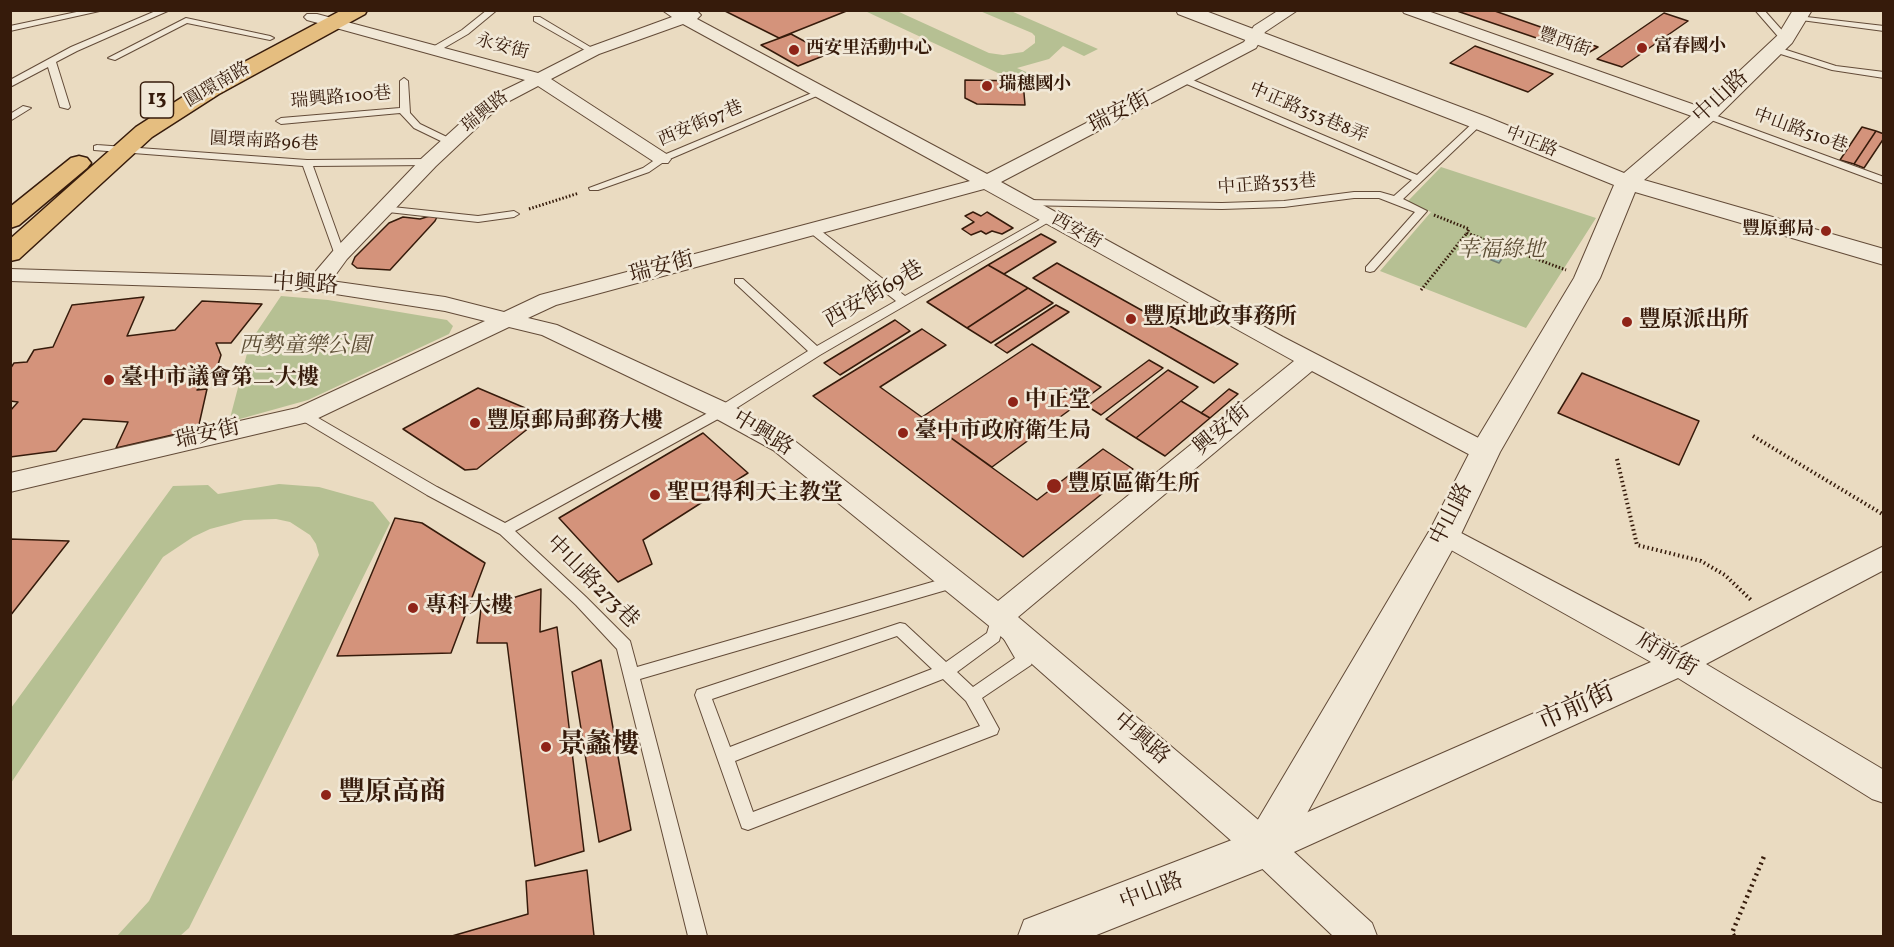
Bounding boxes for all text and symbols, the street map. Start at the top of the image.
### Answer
street label: 豐西街 [1535,25,1593,63]
street label: 永安街 [473,31,531,65]
place label: 富春國小 [1654,37,1726,59]
place label: 西安里活動中心 [806,39,932,61]
marker: 富春國小 [1635,41,1649,55]
marker: 西安里活動中心 [787,43,801,57]
street label: 圓環南路 [181,59,255,113]
street label: 中山路 [1689,66,1755,130]
place label: 瑞穗國小 [999,75,1071,97]
marker: 瑞穗國小 [980,79,994,93]
street label: 中正路353巷8弄 [1246,79,1370,149]
road number: 13 [140,82,174,118]
street label: 瑞興路100巷 [290,84,392,114]
street label: 瑞安街 [1085,87,1155,141]
street label: 瑞興路 [458,88,514,138]
street label: 西安街97巷 [655,97,747,153]
street label: 中山路510巷 [1750,105,1850,159]
street label: 中正路 [1502,123,1560,163]
street label: 圓環南路96巷 [209,129,319,157]
street label: 中正路353巷 [1217,172,1317,200]
street label: 西安街 [1047,209,1105,255]
place label: 豐原郵局 [1742,220,1814,242]
marker: 豐原郵局 [1819,224,1833,238]
park label: 幸福綠地 [1457,239,1545,265]
street label: 瑞安街 [627,248,697,290]
street label: 西安街69巷 [821,257,929,335]
street label: 中興路 [271,271,339,301]
place label: 豐原地政事務所 [1143,306,1297,332]
place label: 豐原派出所 [1639,309,1749,335]
marker: 豐原地政事務所 [1124,312,1138,326]
marker: 豐原派出所 [1620,315,1634,329]
park label: 西勢童樂公園 [239,335,371,361]
place label: 臺中市議會第二大樓 [121,367,319,393]
marker: 臺中市議會第二大樓 [102,373,116,387]
place label: 中正堂 [1025,389,1091,415]
marker: 中正堂 [1006,395,1020,409]
street label: 興安街 [1189,400,1257,462]
street label: 中興路 [727,407,797,463]
place label: 豐原郵局郵務大樓 [487,410,663,436]
street label: 瑞安街 [173,416,243,456]
marker: 豐原郵局郵務大樓 [468,416,482,430]
place label: 臺中市政府衛生局 [915,420,1091,446]
marker: 臺中市政府衛生局 [896,426,910,440]
place label: 豐原區衛生所 [1068,473,1200,499]
marker: 豐原區衛生所 [1045,477,1063,495]
street label: 中山路 [1426,480,1480,550]
place label: 聖巴得利天主教堂 [667,482,843,508]
marker: 聖巴得利天主教堂 [648,488,662,502]
street label: 中山路273巷 [539,531,643,635]
place label: 專科大樓 [425,595,513,621]
marker: 專科大樓 [406,601,420,615]
street label: 府前街 [1631,628,1701,684]
street label: 市前街 [1533,678,1621,740]
street label: 中興路 [1106,708,1174,772]
place label: 景蠡樓 [558,731,639,763]
marker: 景蠡樓 [539,740,553,754]
place label: 豐原高商 [338,779,446,811]
marker: 豐原高商 [319,788,333,802]
street label: 中山路 [1116,869,1188,917]

